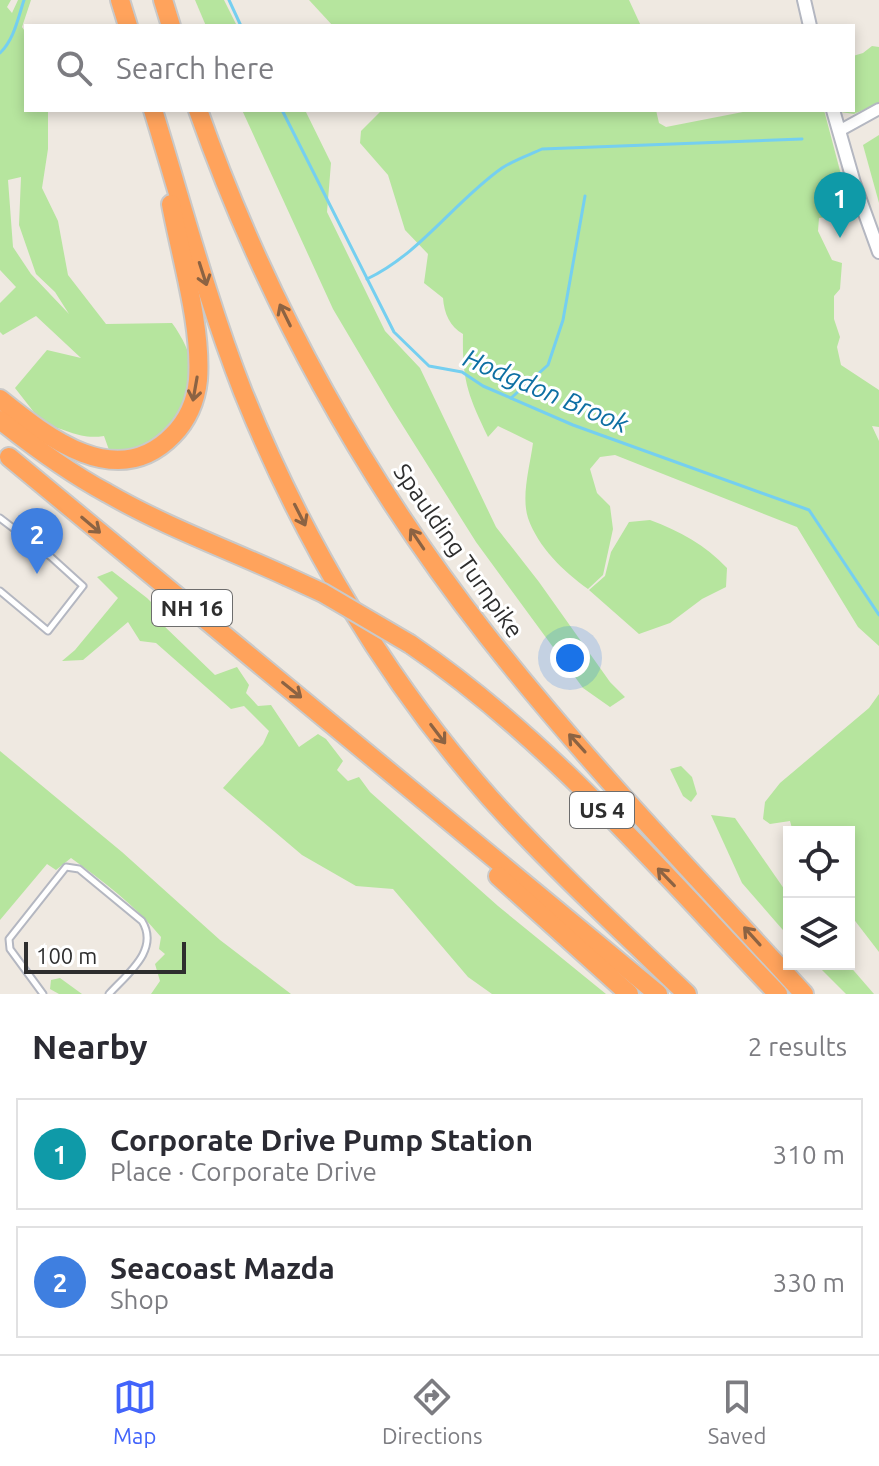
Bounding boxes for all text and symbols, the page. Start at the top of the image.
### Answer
search box [24,24,855,112]
icon: search [52,46,96,90]
text: Search here [116,51,275,85]
pin: 1 [814,172,866,238]
one-way arrow [196,260,211,286]
one-way arrow [277,304,293,328]
water label: Hodgdon Brook [459,343,634,439]
one-way arrow [187,375,202,401]
street label: Spaulding Turnpike [388,459,528,643]
one-way arrow [292,502,308,526]
pin: 2 [11,508,63,574]
one-way arrow [80,516,101,534]
one-way arrow [408,529,425,551]
road number: NH 16 [152,590,232,626]
your location [550,638,590,678]
one-way arrow [281,681,301,699]
one-way arrow [430,723,447,744]
one-way arrow [569,734,587,754]
road number: US 4 [570,792,634,828]
map controls [783,826,855,970]
button: locate [783,826,855,898]
one-way arrow [657,868,676,887]
button: layers [783,898,855,970]
one-way arrow [743,927,761,947]
scale bar [24,938,186,974]
text: 100 m [36,943,97,968]
text: Nearby [32,1027,147,1065]
text: 2 results [748,1032,847,1061]
text: Corporate Drive Pump Station [110,1123,533,1157]
text: 1 [53,1140,67,1169]
text: 310 m [773,1140,845,1169]
text: Place · Corporate Drive [110,1157,377,1186]
text: Seacoast Mazda [110,1251,335,1285]
text: 2 [53,1268,67,1297]
text: 330 m [773,1268,845,1297]
text: Shop [110,1285,169,1314]
tab: Map [113,1375,157,1448]
tab: Directions [382,1375,482,1448]
tab: Saved [708,1375,766,1448]

